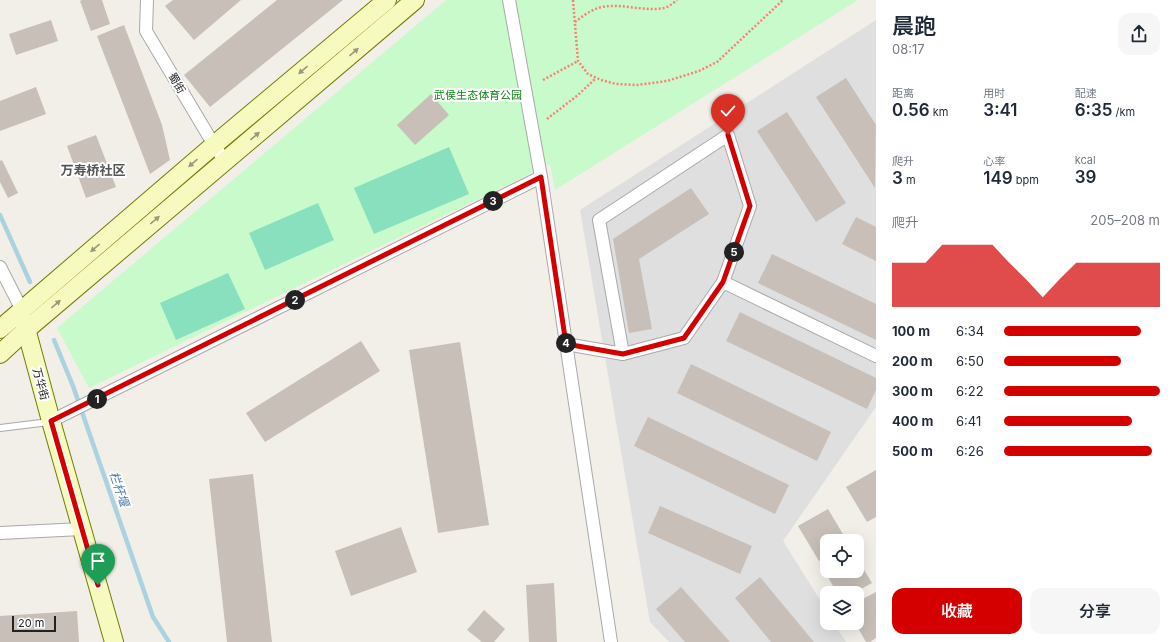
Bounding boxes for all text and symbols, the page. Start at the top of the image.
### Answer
text: 晨跑 [892,13,936,39]
button: share [1118,13,1160,55]
text: 08:17 [892,41,925,57]
one-way arrow [348,48,359,57]
one-way arrow [298,66,309,75]
street label: 蜀街 [165,70,189,96]
text: 距离 [892,86,914,100]
text: 用时 [983,86,1005,100]
text: 配速 [1075,86,1097,100]
park label: 武侯生态体育公园 [434,88,522,102]
pin [711,94,745,135]
icon: check [717,100,739,122]
text: 0.56 [892,100,930,120]
text: 3:41 [983,100,1018,120]
text: 6:35 [1075,100,1112,120]
text: km [930,105,948,119]
text: /km [1112,105,1135,119]
one-way arrow [249,132,260,141]
text: kcal [1075,153,1096,167]
text: 爬升 [892,154,914,168]
text: 心率 [983,154,1005,168]
one-way arrow [188,158,198,167]
district label: 万寿桥社区 [60,162,126,178]
text: 39 [1075,167,1096,187]
text: 3 [892,168,903,188]
text: 149 [983,168,1013,188]
text: m [903,173,916,187]
text: bpm [1013,173,1039,187]
pin: 3 [483,191,503,211]
text: 3 [489,194,497,208]
text: 205–208 m [1090,212,1160,228]
text: 爬升 [892,214,918,230]
one-way arrow [150,216,161,225]
pin: 5 [724,242,744,262]
one-way arrow [89,243,100,252]
text: 5 [730,245,738,259]
pin: 2 [285,290,305,310]
text: 2 [292,293,298,307]
one-way arrow [51,300,61,309]
text: 100 m [892,323,930,339]
text: 6:34 [956,323,984,339]
pin: 4 [556,333,576,353]
text: 4 [562,336,570,350]
text: 200 m [892,353,933,369]
text: 6:50 [956,353,984,369]
street label: 万华街 [30,366,52,402]
text: 300 m [892,383,933,399]
text: 6:22 [956,383,984,399]
pin: 1 [87,389,107,409]
text: 1 [95,392,99,406]
text: 400 m [892,413,933,429]
text: 6:41 [956,413,981,429]
text: 500 m [892,443,933,459]
text: 6:26 [956,443,984,459]
water label: 栏杆堰 [107,469,133,510]
map controls [820,534,864,630]
button: locate [820,534,864,578]
pin [81,544,115,585]
icon: arrive [87,550,109,572]
button: layers [820,586,864,630]
button: 收藏 [892,588,1022,634]
button: 分享 [1030,588,1160,634]
scale bar [12,614,56,633]
text: 20 m [18,616,44,630]

